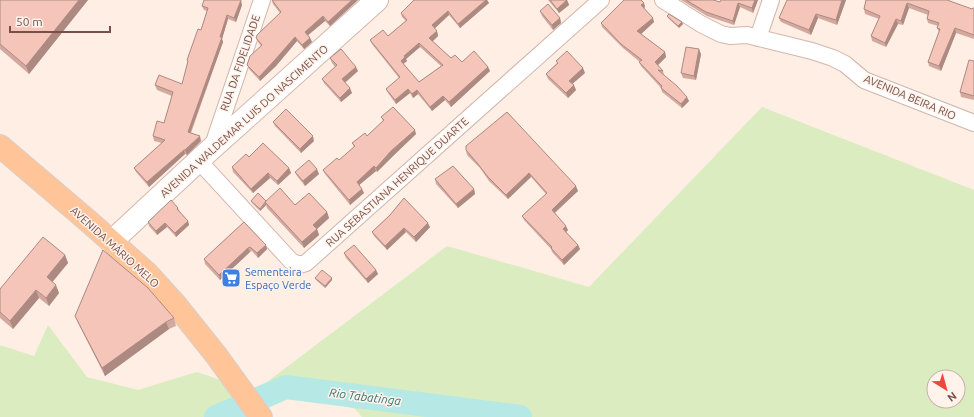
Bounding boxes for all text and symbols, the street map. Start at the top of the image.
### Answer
scale bar [10,8,110,34]
street label: RUA DA FIDELIDADE [218,13,262,113]
text: 50 m [16,15,43,28]
street label: AVENIDA WALDEMAR LUIS DO NASCIMENTO [157,42,331,200]
street label: AVENIDA BEIRA RIO [862,72,958,122]
street label: RUA SEBASTIANA HENRIQUE DUARTE [323,115,471,249]
street label: AVENIDA MÁRIO MELO [68,203,162,290]
place label: Sementeira Espaço Verde [245,266,311,291]
supermarket icon: Sementeira Espaço Verde [220,267,242,289]
north arrow [926,369,966,409]
water label: Rio Tabatinga [328,386,402,407]
text: N [945,390,959,404]

